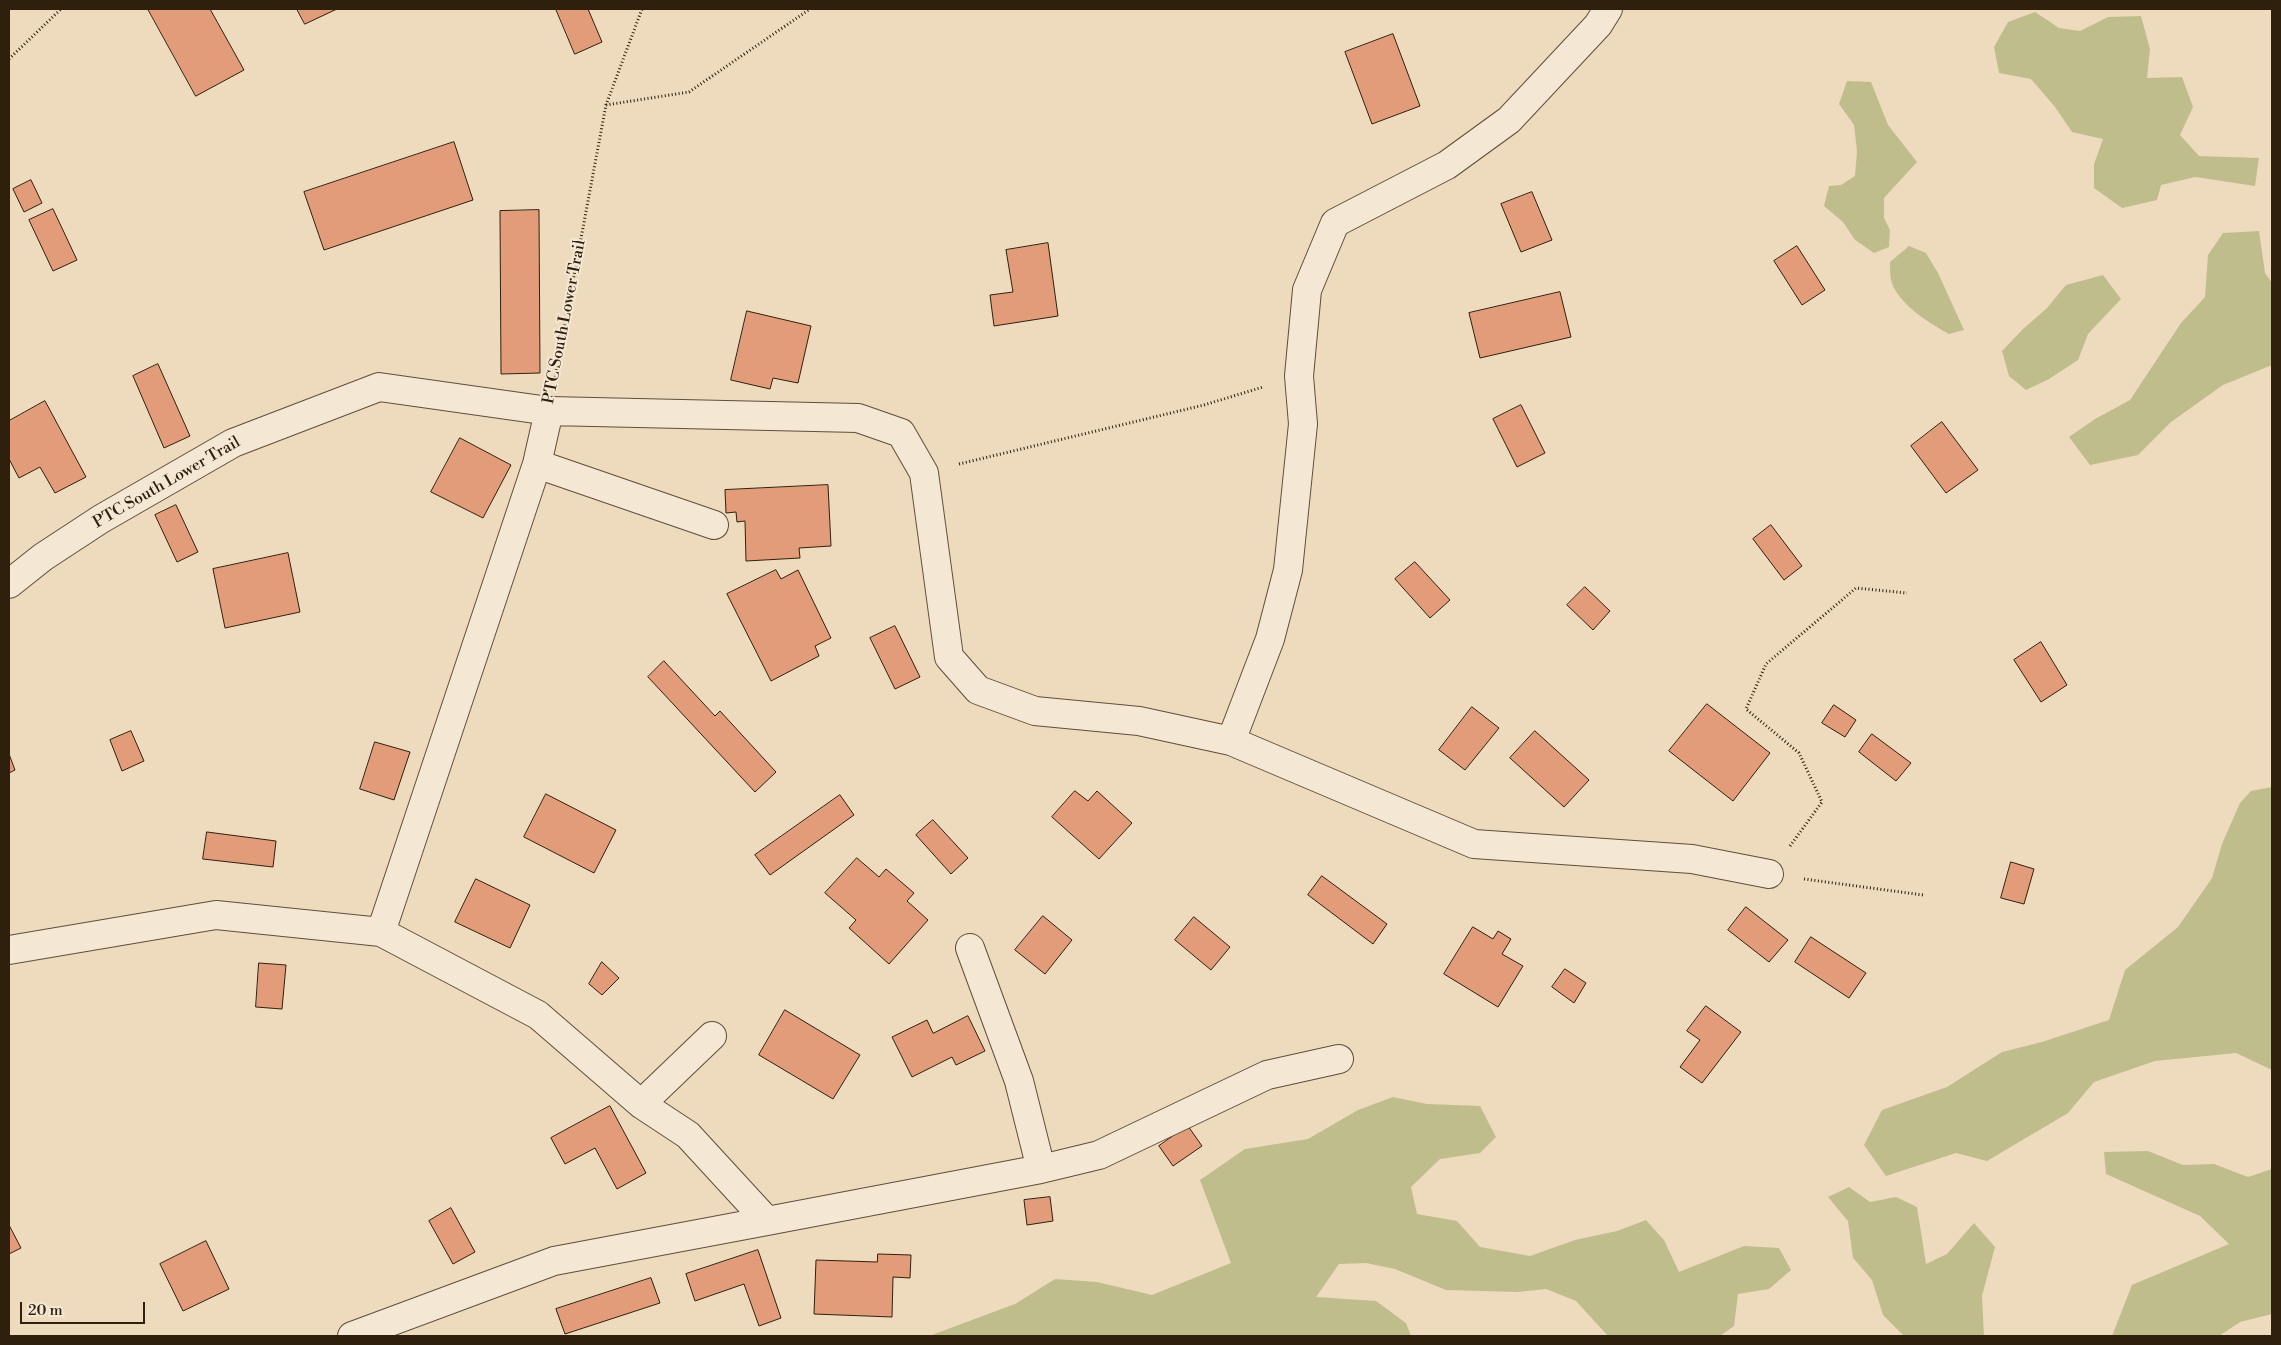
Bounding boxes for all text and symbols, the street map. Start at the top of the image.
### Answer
street label: PTC South Lower Trail [540,238,590,406]
street label: PTC South Lower Trail [90,433,244,533]
scale bar [22,1292,148,1324]
text: 20 m [28,1301,63,1320]

